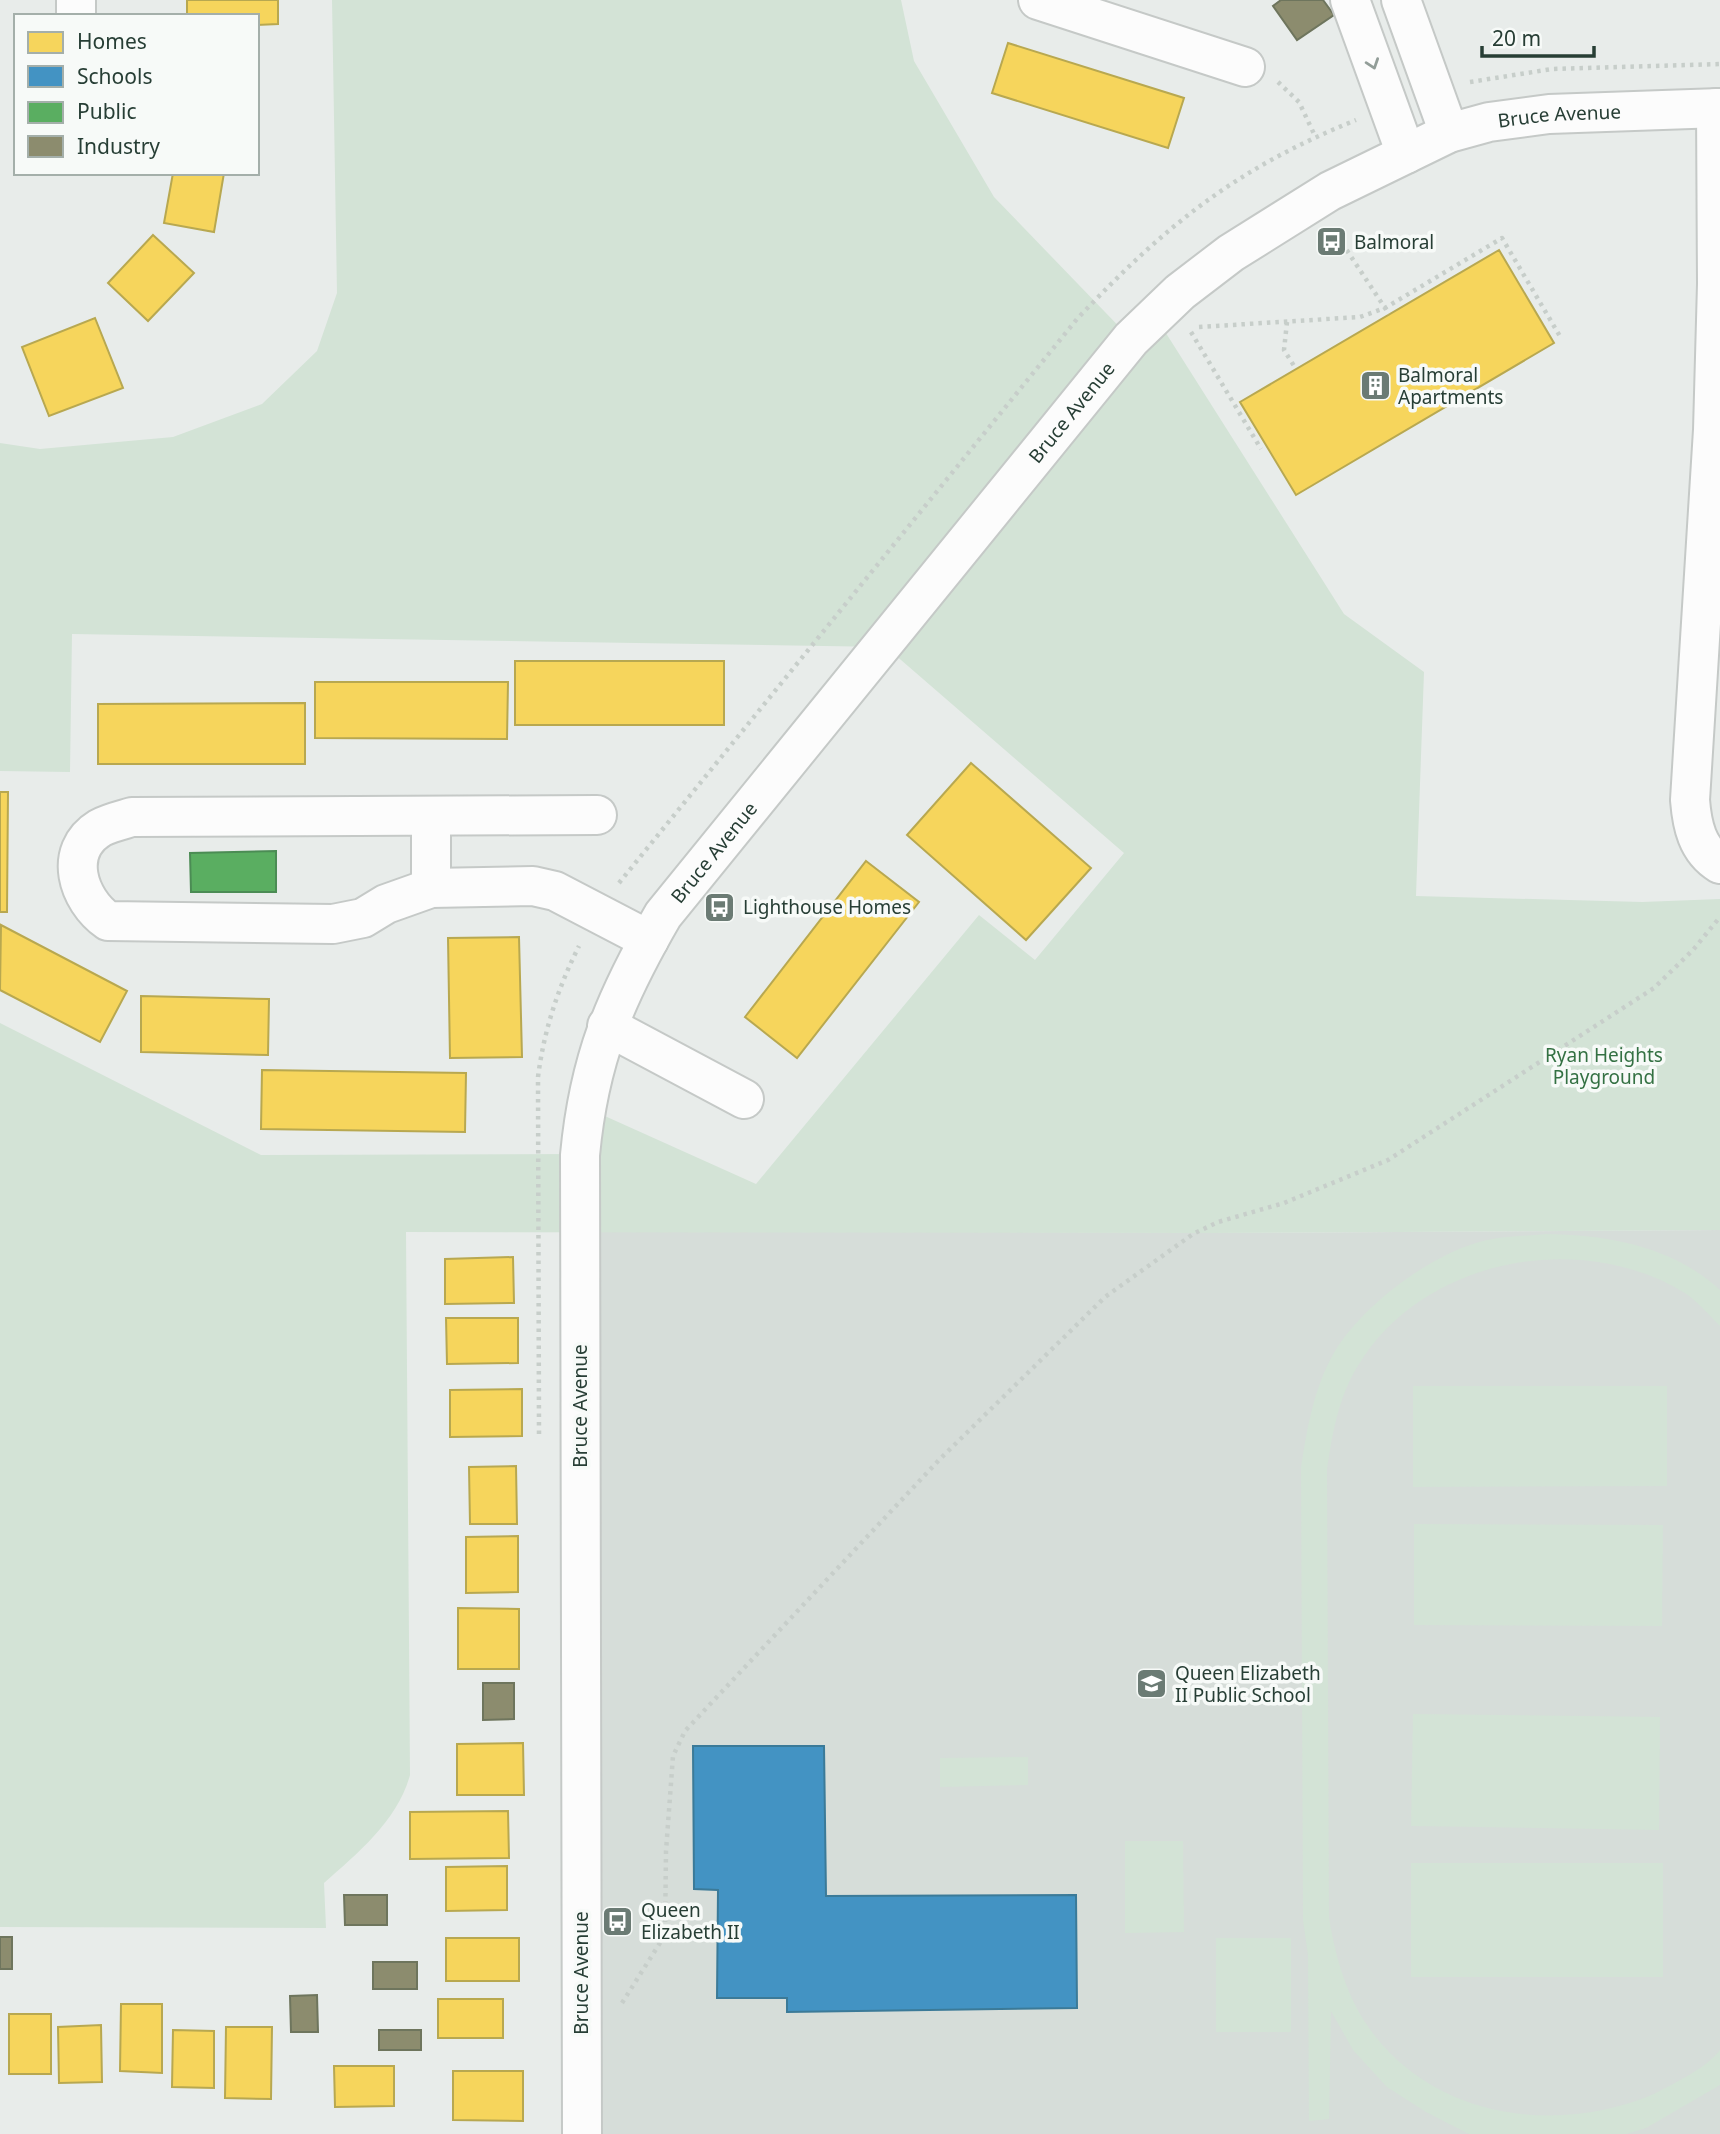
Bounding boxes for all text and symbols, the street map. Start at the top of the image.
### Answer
legend [14,14,259,175]
scale bar [1482,14,1594,58]
text: 20 m [1492,24,1541,52]
text: Homes [77,27,147,55]
one-way arrow [1364,58,1378,70]
text: Schools [77,62,152,90]
text: Public [77,97,137,125]
street label: Bruce Avenue [1496,98,1621,134]
text: Industry [77,132,160,160]
bus stop icon: Balmoral [1314,225,1348,259]
place label: Balmoral [1354,229,1434,255]
street label: Bruce Avenue [1022,356,1120,468]
place label: Balmoral Apartments [1398,362,1503,410]
building icon: Balmoral Apartments [1358,369,1392,403]
street label: Bruce Avenue [665,796,763,909]
bus stop icon: Lighthouse Homes [703,890,737,924]
place label: Lighthouse Homes [743,894,911,920]
park label: Ryan Heights Playground [1545,1042,1663,1090]
street label: Bruce Avenue [567,1344,593,1468]
place label: Queen Elizabeth II Public School [1175,1660,1321,1708]
school or university icon: Queen Elizabeth II Public School [1135,1667,1169,1701]
place label: Queen Elizabeth II [641,1897,740,1945]
bus stop icon: Queen Elizabeth II [601,1904,635,1938]
street label: Bruce Avenue [568,1911,594,2035]

